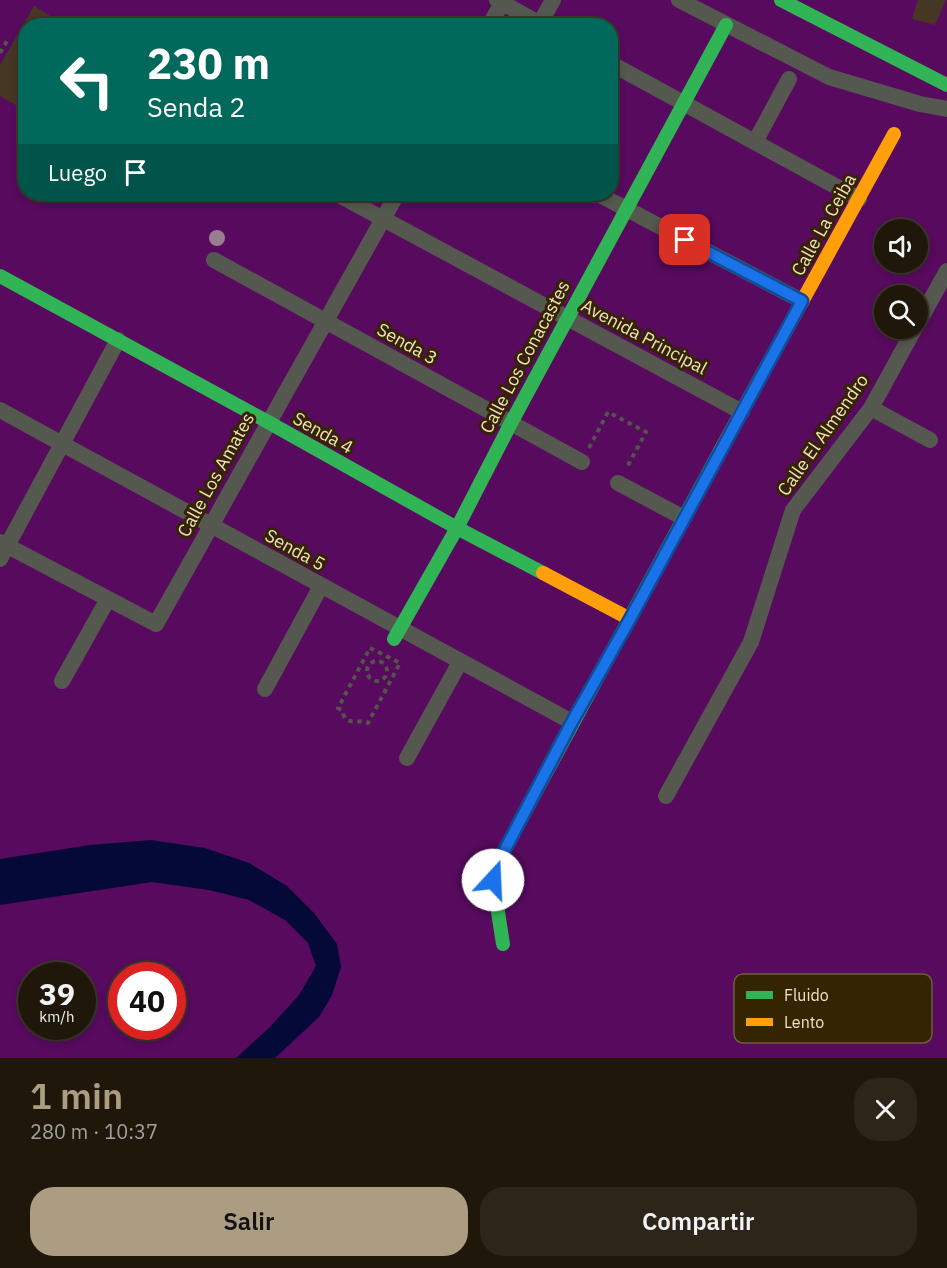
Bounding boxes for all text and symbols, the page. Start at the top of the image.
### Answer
text: 230 m [147,36,270,91]
icon: left [48,42,126,120]
text: Senda 2 [147,89,246,124]
icon: arrive [119,156,152,189]
text: Luego [48,158,107,187]
street label: Calle La Ceiba [786,169,861,280]
pin [659,214,710,265]
map controls [874,219,928,339]
button: sound [874,219,928,273]
icon: arrive [668,223,701,256]
street label: Calle Los Conacastes [475,276,575,437]
button: search [874,285,928,339]
street label: Avenida Principal [577,294,711,379]
street label: Senda 3 [373,318,442,370]
street label: Calle El Almendro [772,369,873,500]
street label: Senda 4 [289,407,358,459]
street label: Calle Los Amates [172,409,259,541]
street label: Senda 5 [261,524,330,576]
position arrow [461,848,525,912]
speed limit sign: 40 [108,962,186,1040]
text: 39 [39,974,75,1013]
legend [734,974,932,1043]
text: Fluido [784,985,829,1005]
text: km/h [39,1007,75,1026]
text: Lento [784,1012,824,1032]
text: 1 min [30,1072,123,1119]
button: close [854,1078,917,1141]
text: 280 m · 10:37 [30,1118,158,1145]
button: Salir [30,1187,468,1256]
button: Compartir [480,1187,917,1256]

